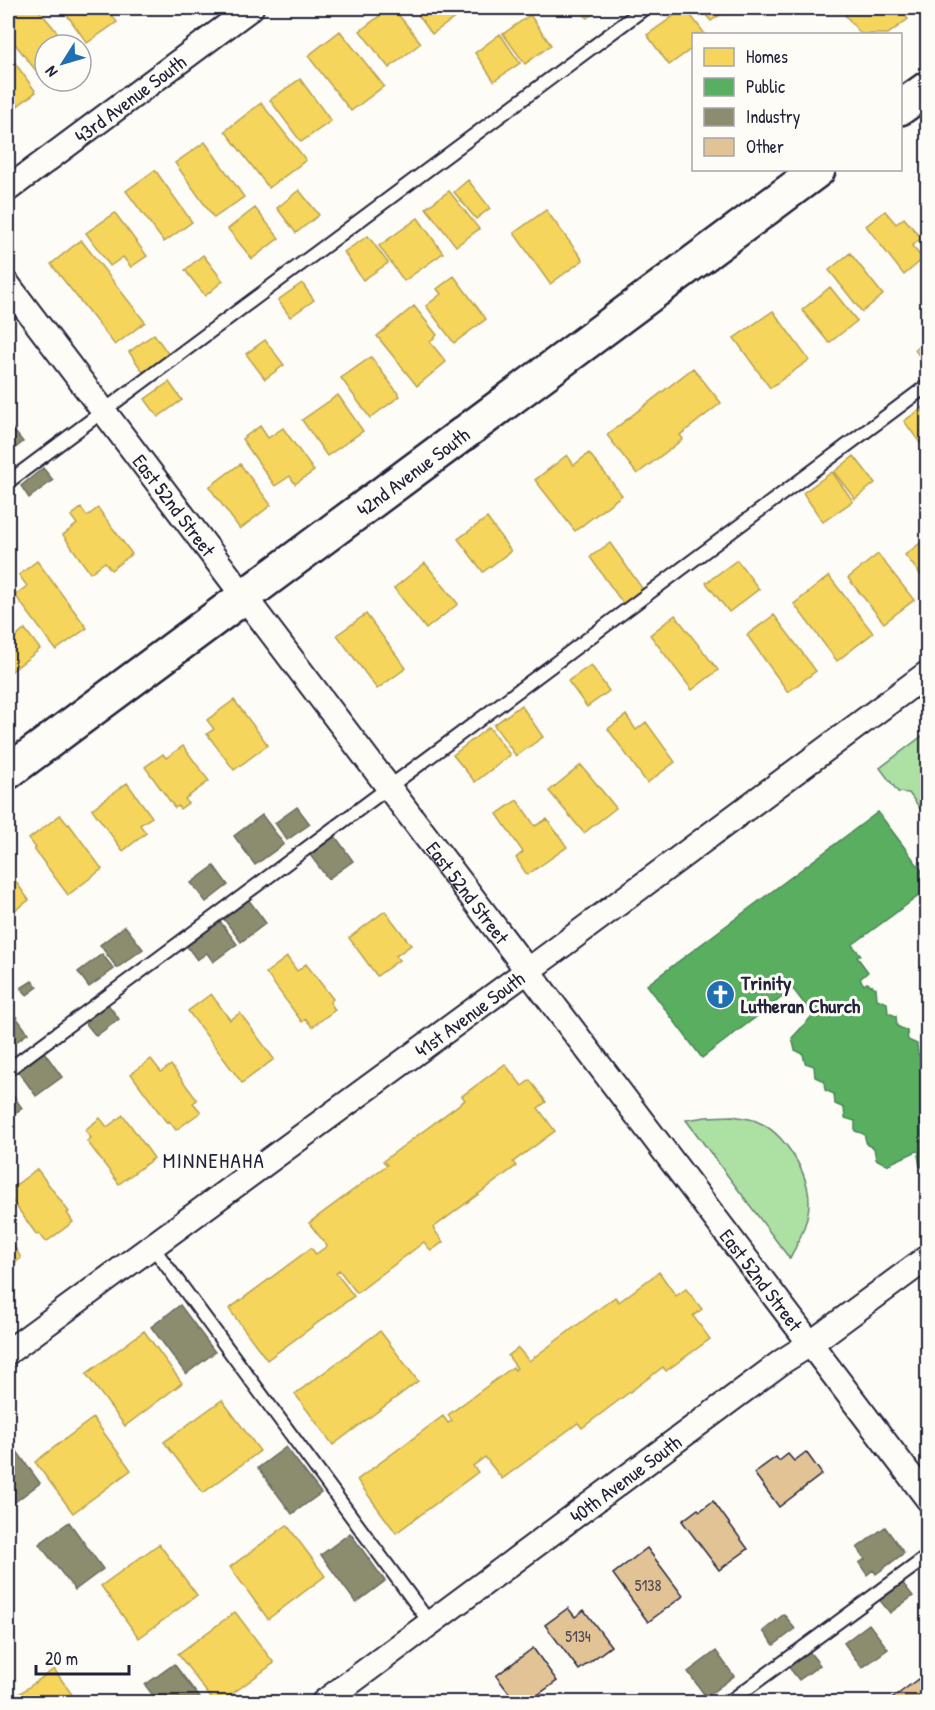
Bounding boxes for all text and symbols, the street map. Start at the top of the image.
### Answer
north arrow [33,33,93,93]
legend [692,33,902,171]
text: Homes [746,44,788,69]
street label: 43rd Avenue South [69,48,191,149]
text: N [39,62,62,82]
text: Public [746,74,785,99]
text: Industry [746,104,801,129]
text: Other [746,134,784,159]
street label: 42nd Avenue South [351,420,474,522]
street label: East 52nd Street [127,448,223,563]
street label: East 52nd Street [421,836,516,950]
street label: 41st Avenue South [409,964,529,1063]
place label: Trinity Lutheran Church [740,969,861,1019]
church icon: Trinity Lutheran Church [704,978,736,1010]
district label: MINNEHAHA [163,1146,265,1175]
street label: East 52nd Street [714,1223,810,1337]
street label: 40th Avenue South [564,1428,686,1529]
house number: 5138 [635,1574,661,1596]
house number: 5134 [565,1625,591,1647]
scale bar [36,1638,129,1676]
text: 20 m [45,1646,78,1671]

